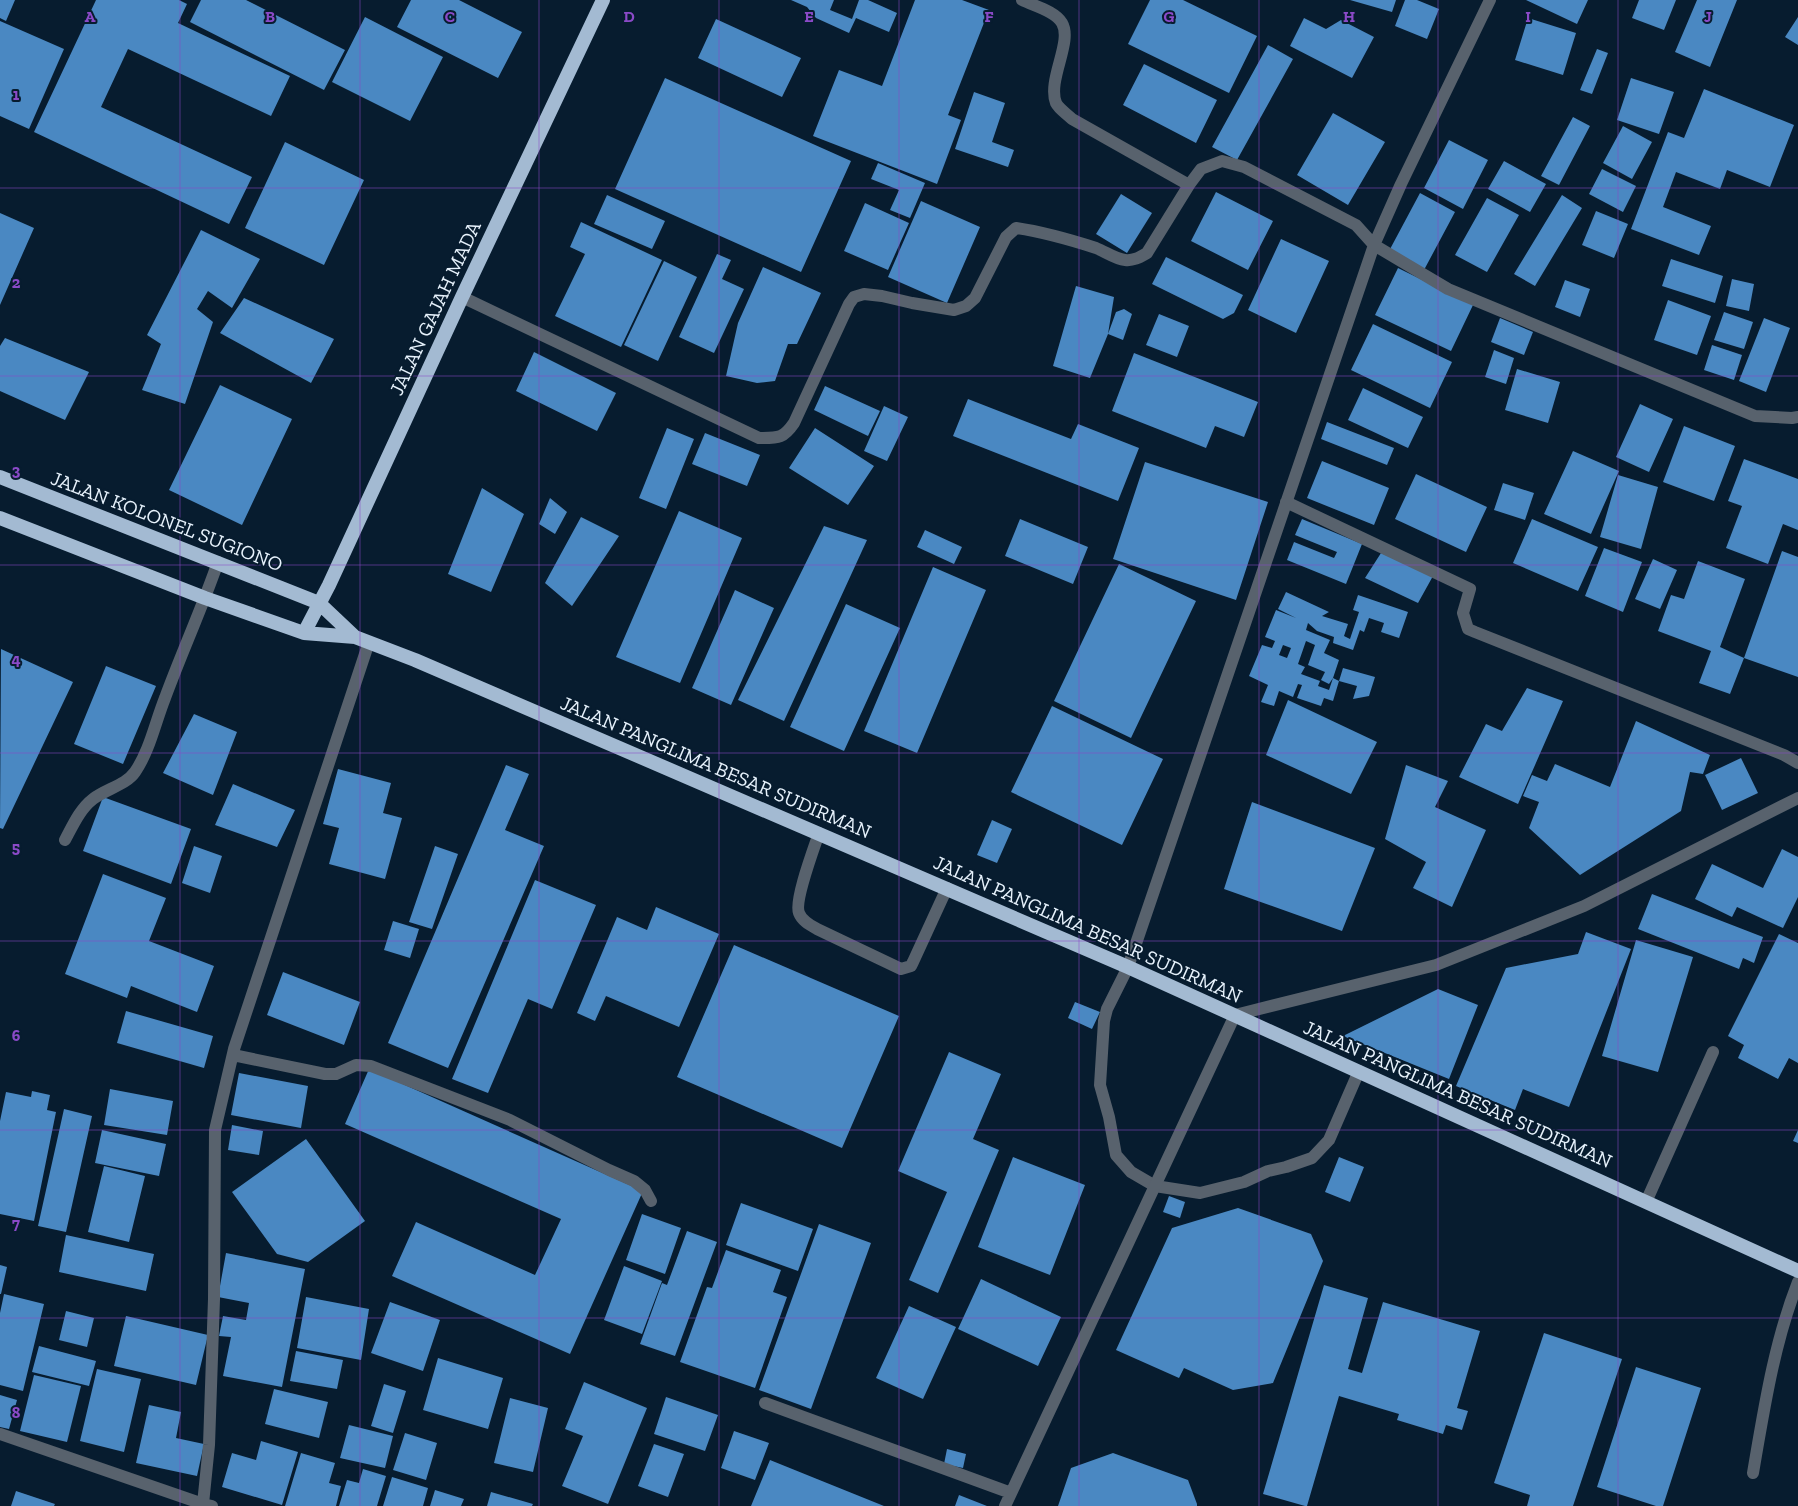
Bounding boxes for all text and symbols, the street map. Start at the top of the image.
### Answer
text: A [85,7,96,26]
text: B [265,7,275,26]
text: C [445,7,455,26]
text: D [623,7,635,26]
text: E [804,7,814,26]
text: F [984,7,994,26]
text: G [1164,7,1175,26]
text: H [1343,7,1355,26]
text: I [1525,7,1531,26]
text: J [1704,7,1712,26]
text: 1 [13,85,20,104]
street label: JALAN GAJAH MADA [384,216,486,399]
text: 2 [12,273,21,292]
text: 3 [12,461,21,480]
street label: JALAN KOLONEL SUGIONO [48,466,286,576]
text: 4 [11,650,21,669]
street label: JALAN PANGLIMA BESAR SUDIRMAN [557,690,875,844]
text: 5 [12,838,20,857]
street label: JALAN PANGLIMA BESAR SUDIRMAN [930,850,1246,1008]
street label: JALAN PANGLIMA BESAR SUDIRMAN [1300,1015,1616,1173]
text: 6 [12,1026,21,1045]
text: 7 [12,1214,20,1233]
text: 8 [12,1403,21,1422]

